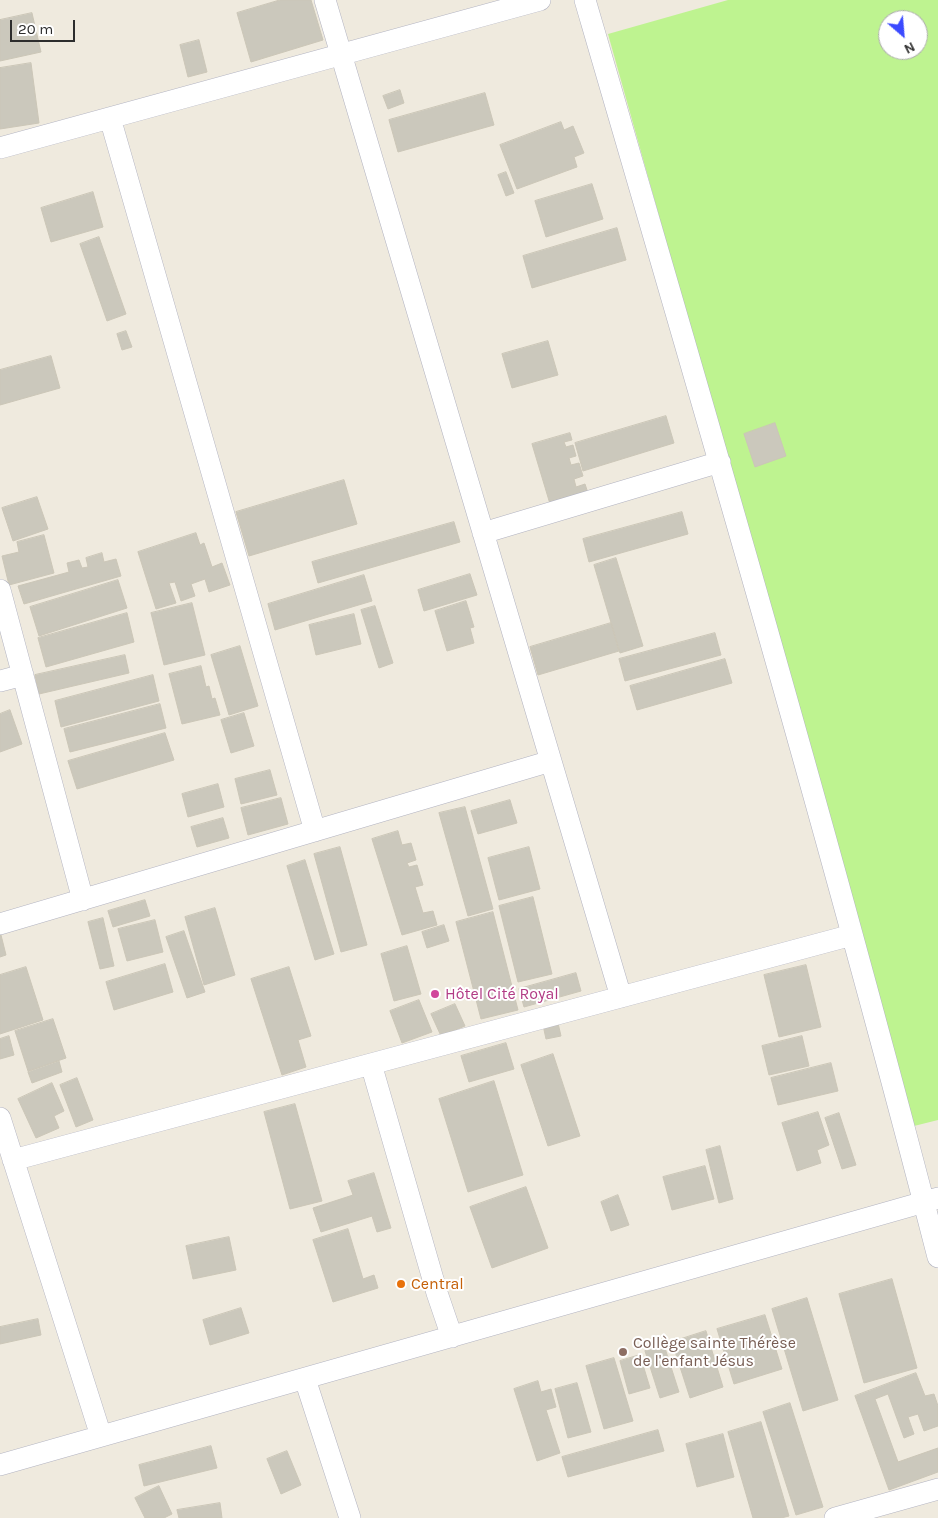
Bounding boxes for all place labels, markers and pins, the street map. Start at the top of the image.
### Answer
place label: Hôtel Cité Royal [445,984,559,1004]
marker: Hôtel Cité Royal [429,988,441,1000]
place label: Central [411,1274,464,1294]
marker: Central [395,1278,407,1290]
place label: Collège sainte Thérèse de l'enfant Jésus [633,1333,796,1371]
marker: Collège sainte Thérèse de l'enfant Jésus [617,1346,629,1358]

